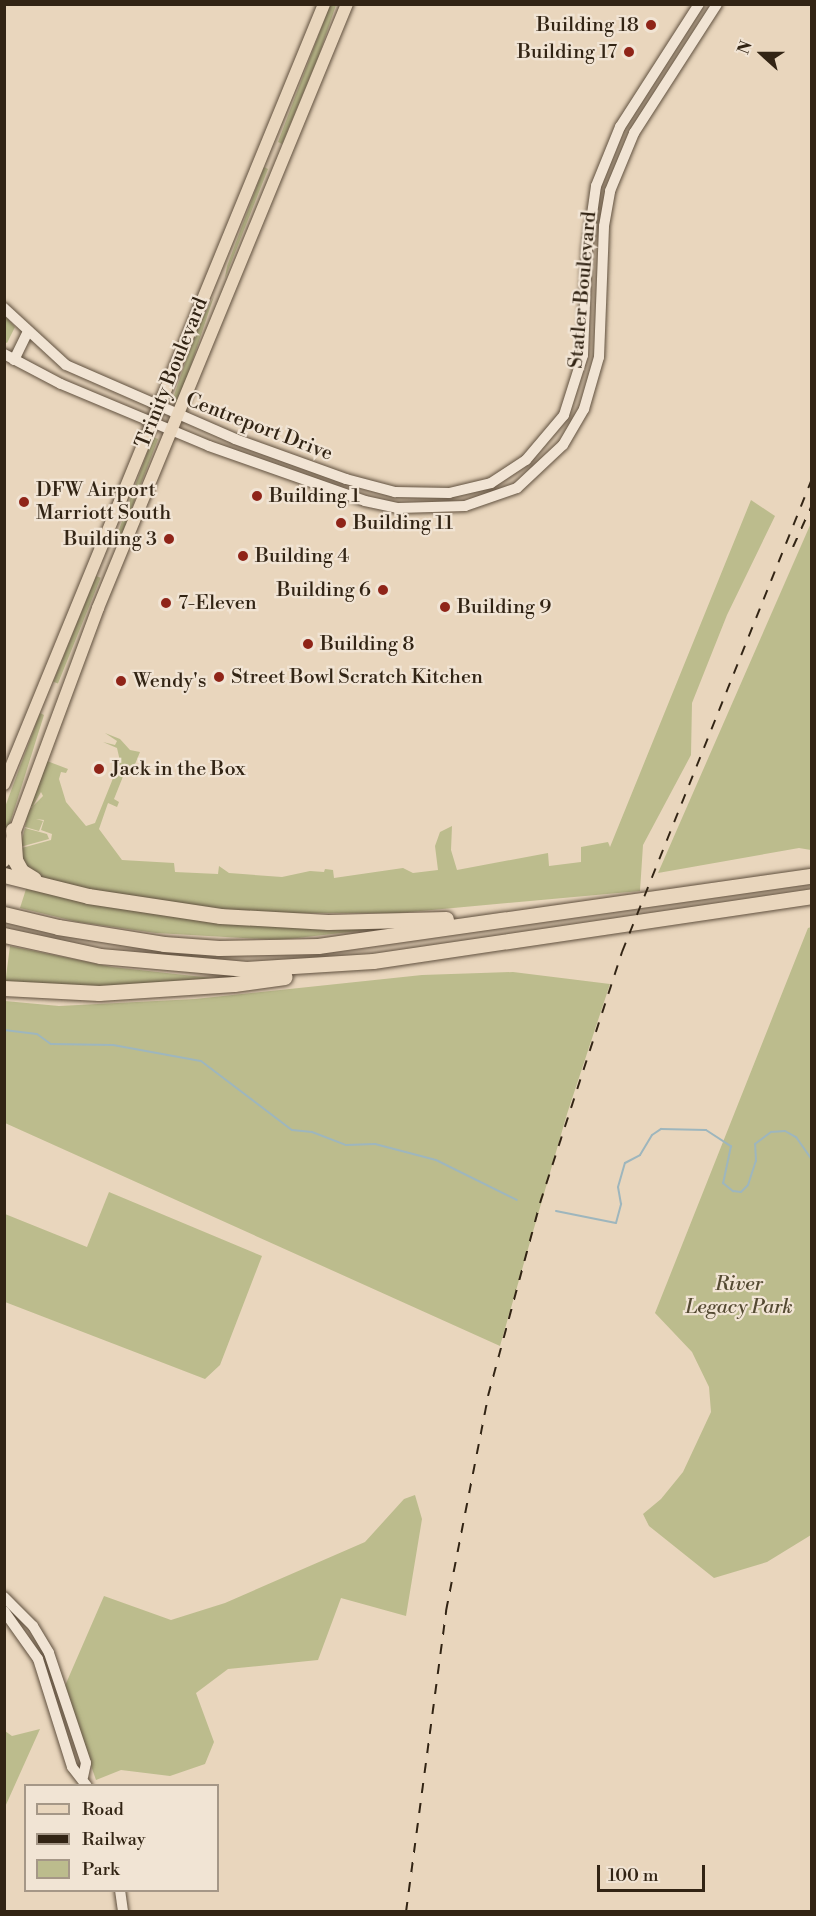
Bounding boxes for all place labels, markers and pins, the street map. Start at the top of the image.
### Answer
place label: Building 18 [536,13,639,37]
marker: Building 18 [644,18,658,32]
place label: Building 17 [517,40,617,64]
marker: Building 17 [622,45,636,59]
place label: DFW Airport Marriott South [36,478,171,525]
place label: Building 1 [269,484,360,508]
marker: Building 1 [250,489,264,503]
marker: DFW Airport Marriott South [17,495,31,509]
place label: Building 11 [353,511,453,535]
marker: Building 11 [334,516,348,530]
place label: Building 3 [64,527,157,551]
marker: Building 3 [162,532,176,546]
place label: Building 4 [255,544,349,568]
marker: Building 4 [236,549,250,563]
place label: Building 6 [277,578,371,602]
marker: Building 6 [376,583,390,597]
place label: 7-Eleven [178,591,257,615]
place label: Building 9 [457,595,551,619]
marker: 7-Eleven [159,596,173,610]
marker: Building 9 [438,600,452,614]
place label: Building 8 [320,632,415,656]
marker: Building 8 [301,637,315,651]
place label: Street Bowl Scratch Kitchen [231,665,483,689]
place label: Wendy's [133,669,206,693]
marker: Street Bowl Scratch Kitchen [212,670,226,684]
marker: Wendy's [114,674,128,688]
place label: Jack in the Box [111,757,245,781]
marker: Jack in the Box [92,762,106,776]

